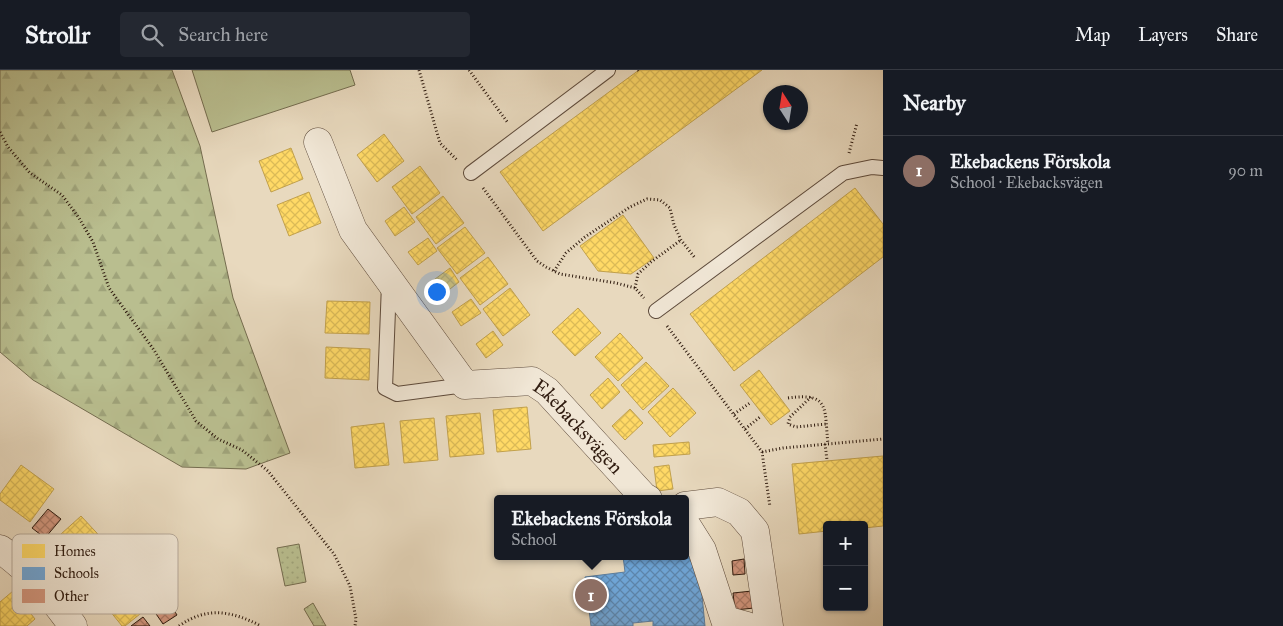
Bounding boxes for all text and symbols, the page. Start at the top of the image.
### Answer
search box [120,12,470,57]
text: Strollr [25,20,90,50]
icon: search [138,21,166,49]
text: Search here [178,23,268,46]
text: Map [1075,24,1110,46]
text: Layers [1138,24,1188,46]
text: Share [1216,24,1258,46]
north arrow [763,85,808,130]
text: Nearby [903,90,966,116]
text: Ekebackens Förskola [950,150,1111,173]
text: 1 [916,161,922,180]
text: 90 m [1228,161,1263,180]
text: School · Ekebacksvägen [950,173,1103,192]
your location [424,279,450,305]
street label: Ekebacksvägen [529,373,629,479]
popup [494,495,689,560]
text: Ekebackens Förskola [511,507,672,530]
map controls [823,521,868,611]
button: + [823,521,868,566]
text: School [511,530,557,549]
legend [12,534,178,614]
text: Homes [54,543,96,560]
text: Schools [54,565,99,582]
button: − [823,566,868,611]
pin: 1 [575,576,607,614]
text: Other [54,588,89,605]

